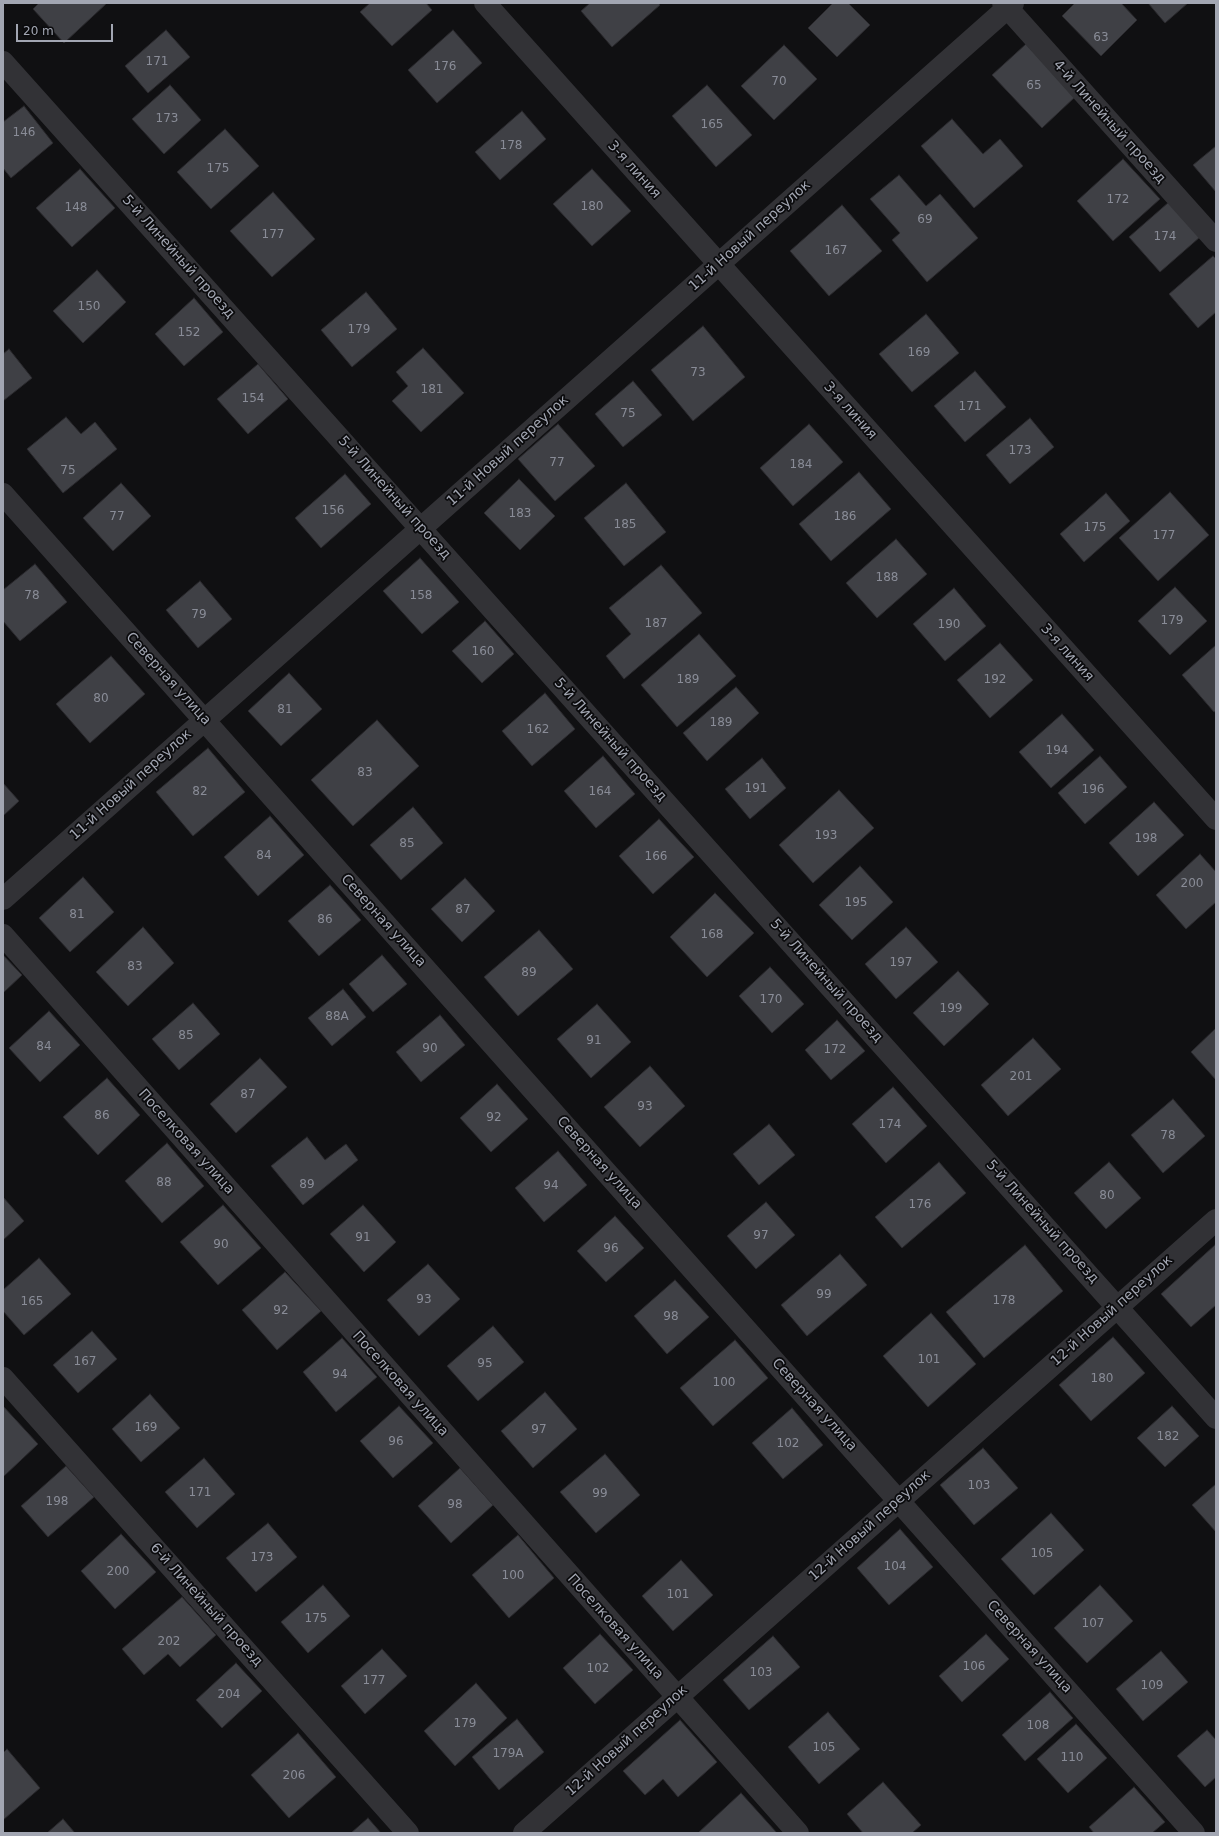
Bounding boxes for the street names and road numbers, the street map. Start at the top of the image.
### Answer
street label: 4-й Линейный проезд [1049,57,1169,187]
street label: 3-я линия [604,138,664,202]
street label: 11-й Новый переулок [686,177,814,295]
street label: 5-й Линейный проезд [118,192,238,322]
street label: 3-я линия [820,379,880,443]
street label: 11-й Новый переулок [444,392,572,510]
street label: 5-й Линейный проезд [334,433,454,563]
street label: 3-я линия [1037,621,1097,685]
street label: Северная улица [122,629,214,729]
street label: 5-й Линейный проезд [550,675,670,805]
street label: 11-й Новый переулок [67,726,195,844]
street label: Северная улица [337,871,429,971]
street label: 5-й Линейный проезд [766,916,886,1046]
street label: Поселковая улица [134,1086,238,1198]
street label: Северная улица [553,1113,645,1213]
street label: 5-й Линейный проезд [982,1157,1102,1287]
street label: 12-й Новый переулок [1048,1252,1176,1370]
street label: Поселковая улица [348,1328,452,1440]
street label: Северная улица [768,1355,860,1455]
street label: 12-й Новый переулок [806,1467,934,1585]
street label: 6-й Линейный проезд [146,1540,266,1670]
street label: Поселковая улица [563,1571,667,1683]
street label: Северная улица [983,1597,1075,1697]
street label: 12-й Новый переулок [563,1682,691,1800]

